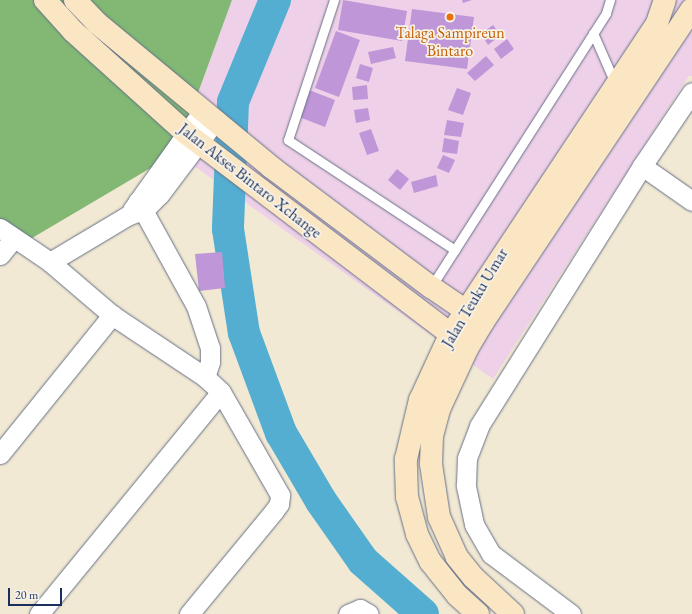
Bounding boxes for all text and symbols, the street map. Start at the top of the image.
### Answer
marker: Talaga Sampireun Bintaro [445,12,455,22]
place label: Talaga Sampireun Bintaro [395,23,505,61]
street label: Jalan Akses Bintaro Xchange [175,119,325,243]
street label: Jalan Teuku Umar [438,245,512,351]
scale bar [10,580,64,606]
text: 20 m [15,587,38,603]

